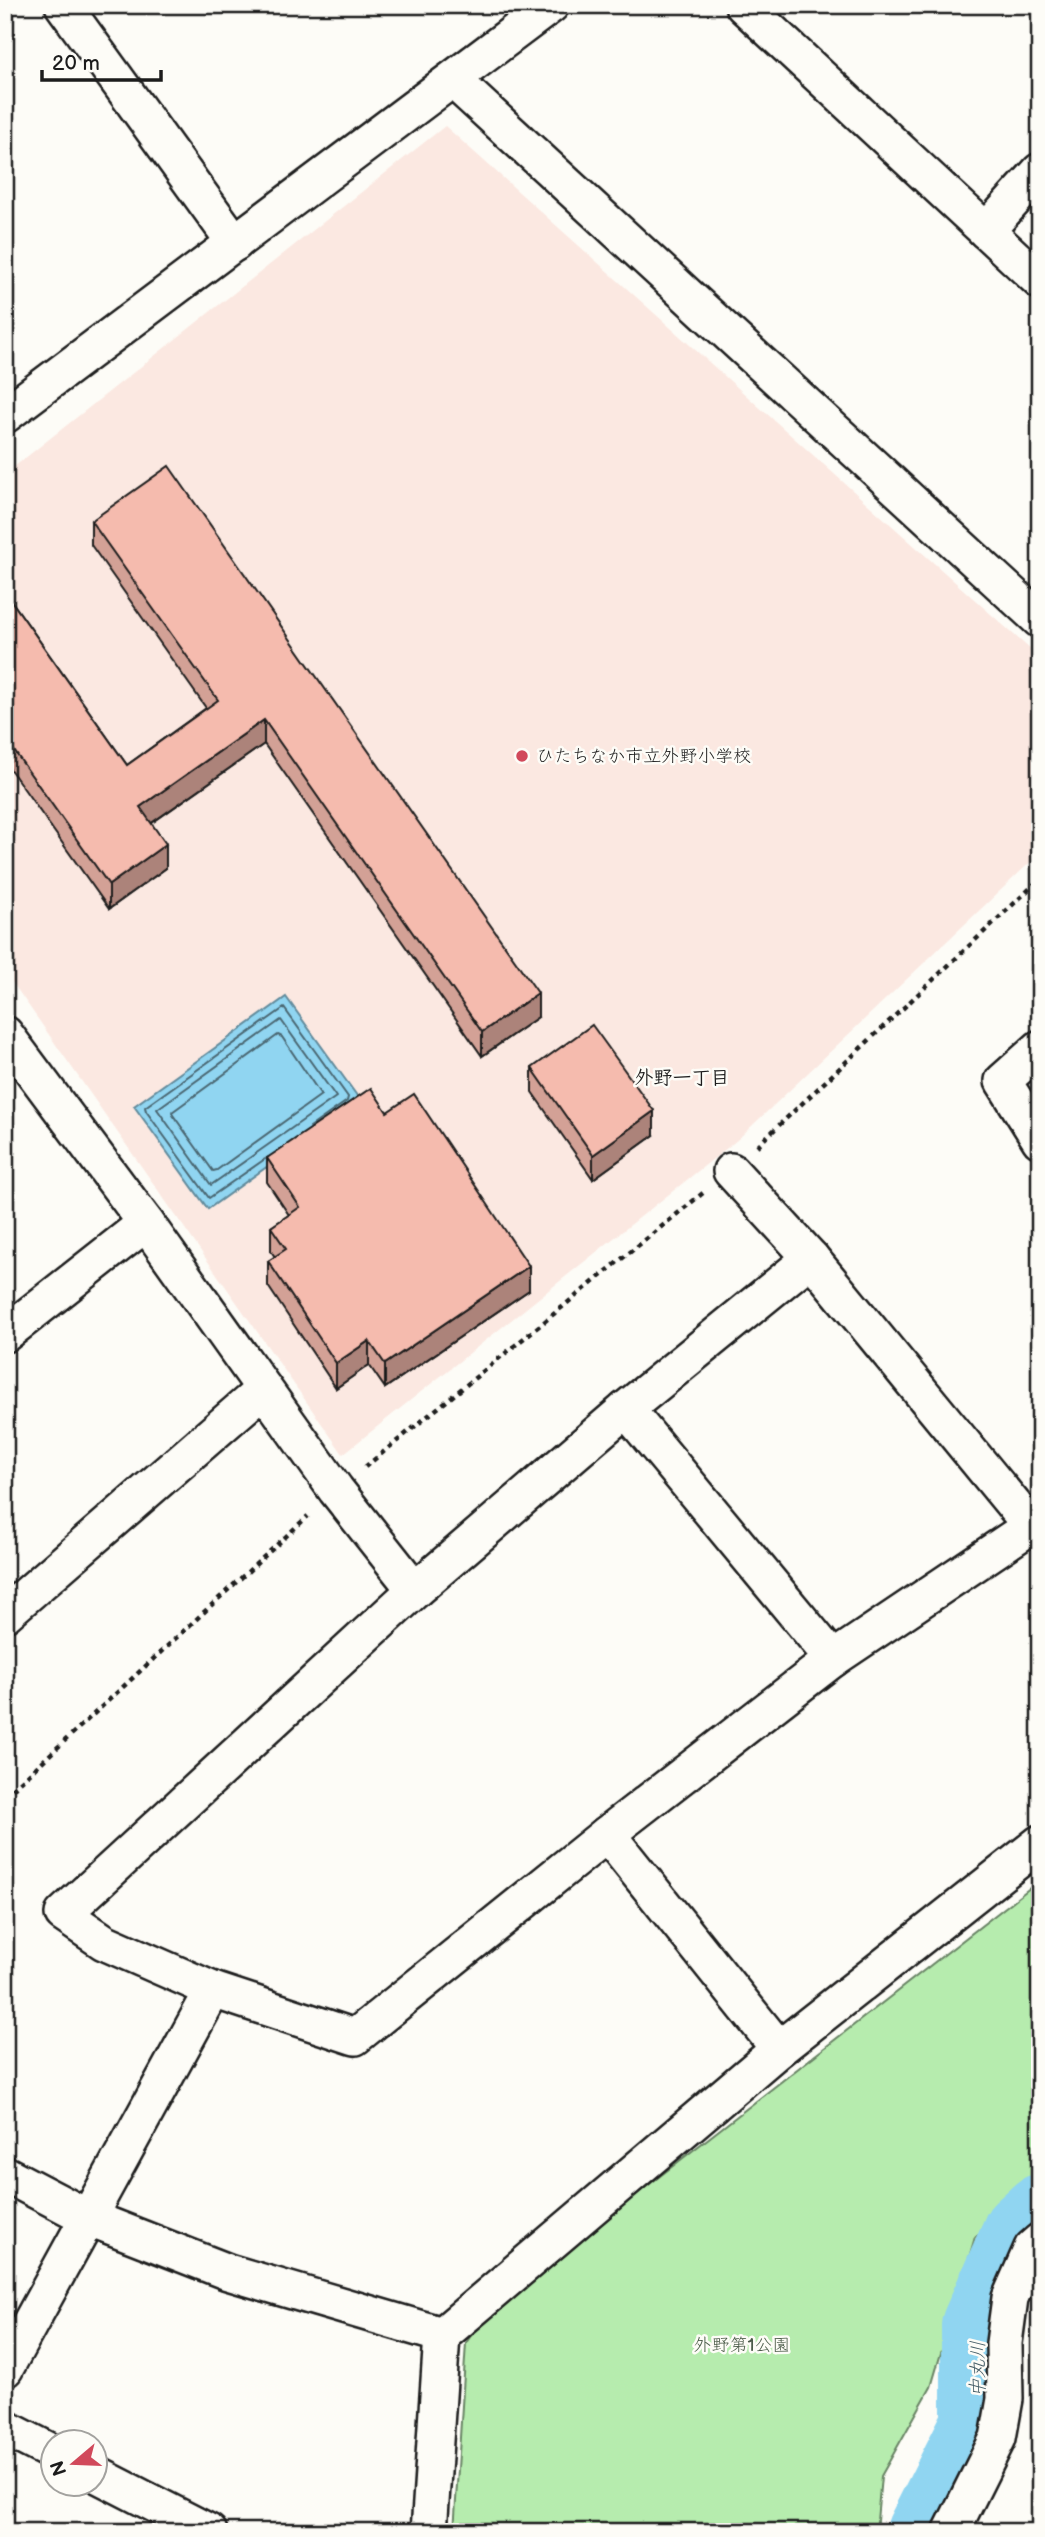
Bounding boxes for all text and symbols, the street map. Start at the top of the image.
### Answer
scale bar [42,38,161,82]
text: 20 m [52,51,100,76]
place label: ひたちなか市立外野小学校 [536,746,751,767]
marker: ひたちなか市立外野小学校 [514,748,530,764]
district label: 外野一丁目 [634,1067,730,1090]
park label: 外野第1公園 [694,2335,790,2356]
water label: 中丸川 [967,2340,990,2398]
north arrow [38,2428,108,2498]
text: N [46,2458,73,2479]

